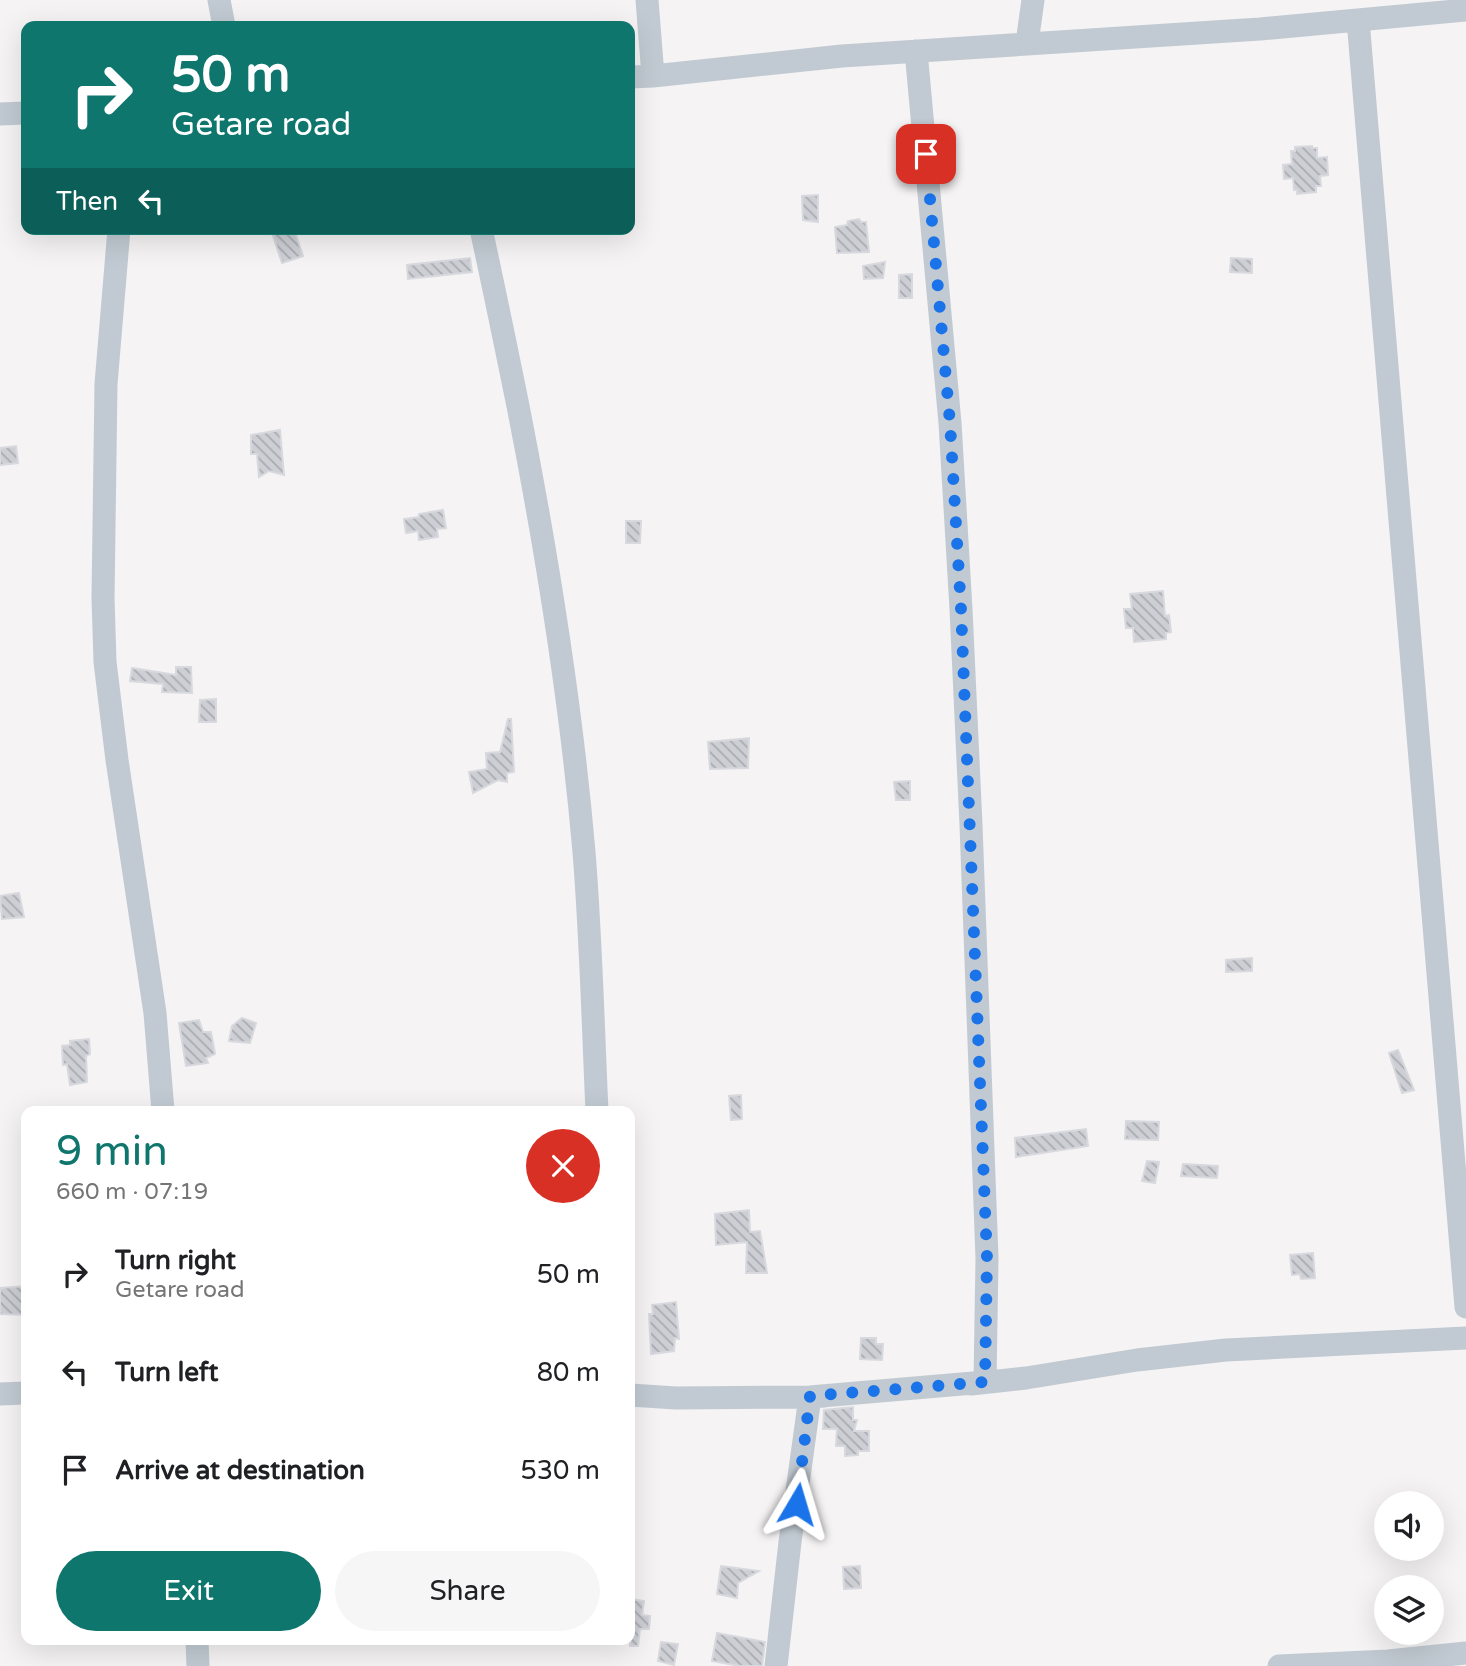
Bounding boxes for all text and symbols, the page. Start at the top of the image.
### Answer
text: 50 m [171,46,290,105]
icon: right [56,49,147,140]
text: Getare road [171,106,351,144]
pin [896,124,956,184]
icon: arrive [907,135,945,173]
icon: left [132,182,170,220]
text: Then [56,186,118,217]
text: 9 min [56,1126,168,1177]
button: close [526,1129,600,1203]
text: 660 m · 07:19 [56,1178,208,1206]
text: Turn right [115,1245,236,1276]
icon: right [56,1255,94,1293]
text: 50 m [537,1259,600,1290]
text: Getare road [115,1276,245,1304]
icon: left [56,1353,94,1391]
text: Turn left [115,1357,218,1388]
text: 80 m [537,1357,600,1388]
icon: arrive [56,1451,94,1489]
text: Arrive at destination [115,1455,365,1486]
text: 530 m [520,1455,600,1486]
position arrow [760,1467,834,1541]
map controls [1374,1491,1444,1645]
button: sound [1374,1491,1444,1561]
button: Exit [56,1551,321,1631]
button: Share [335,1551,600,1631]
button: layers [1374,1575,1444,1645]

